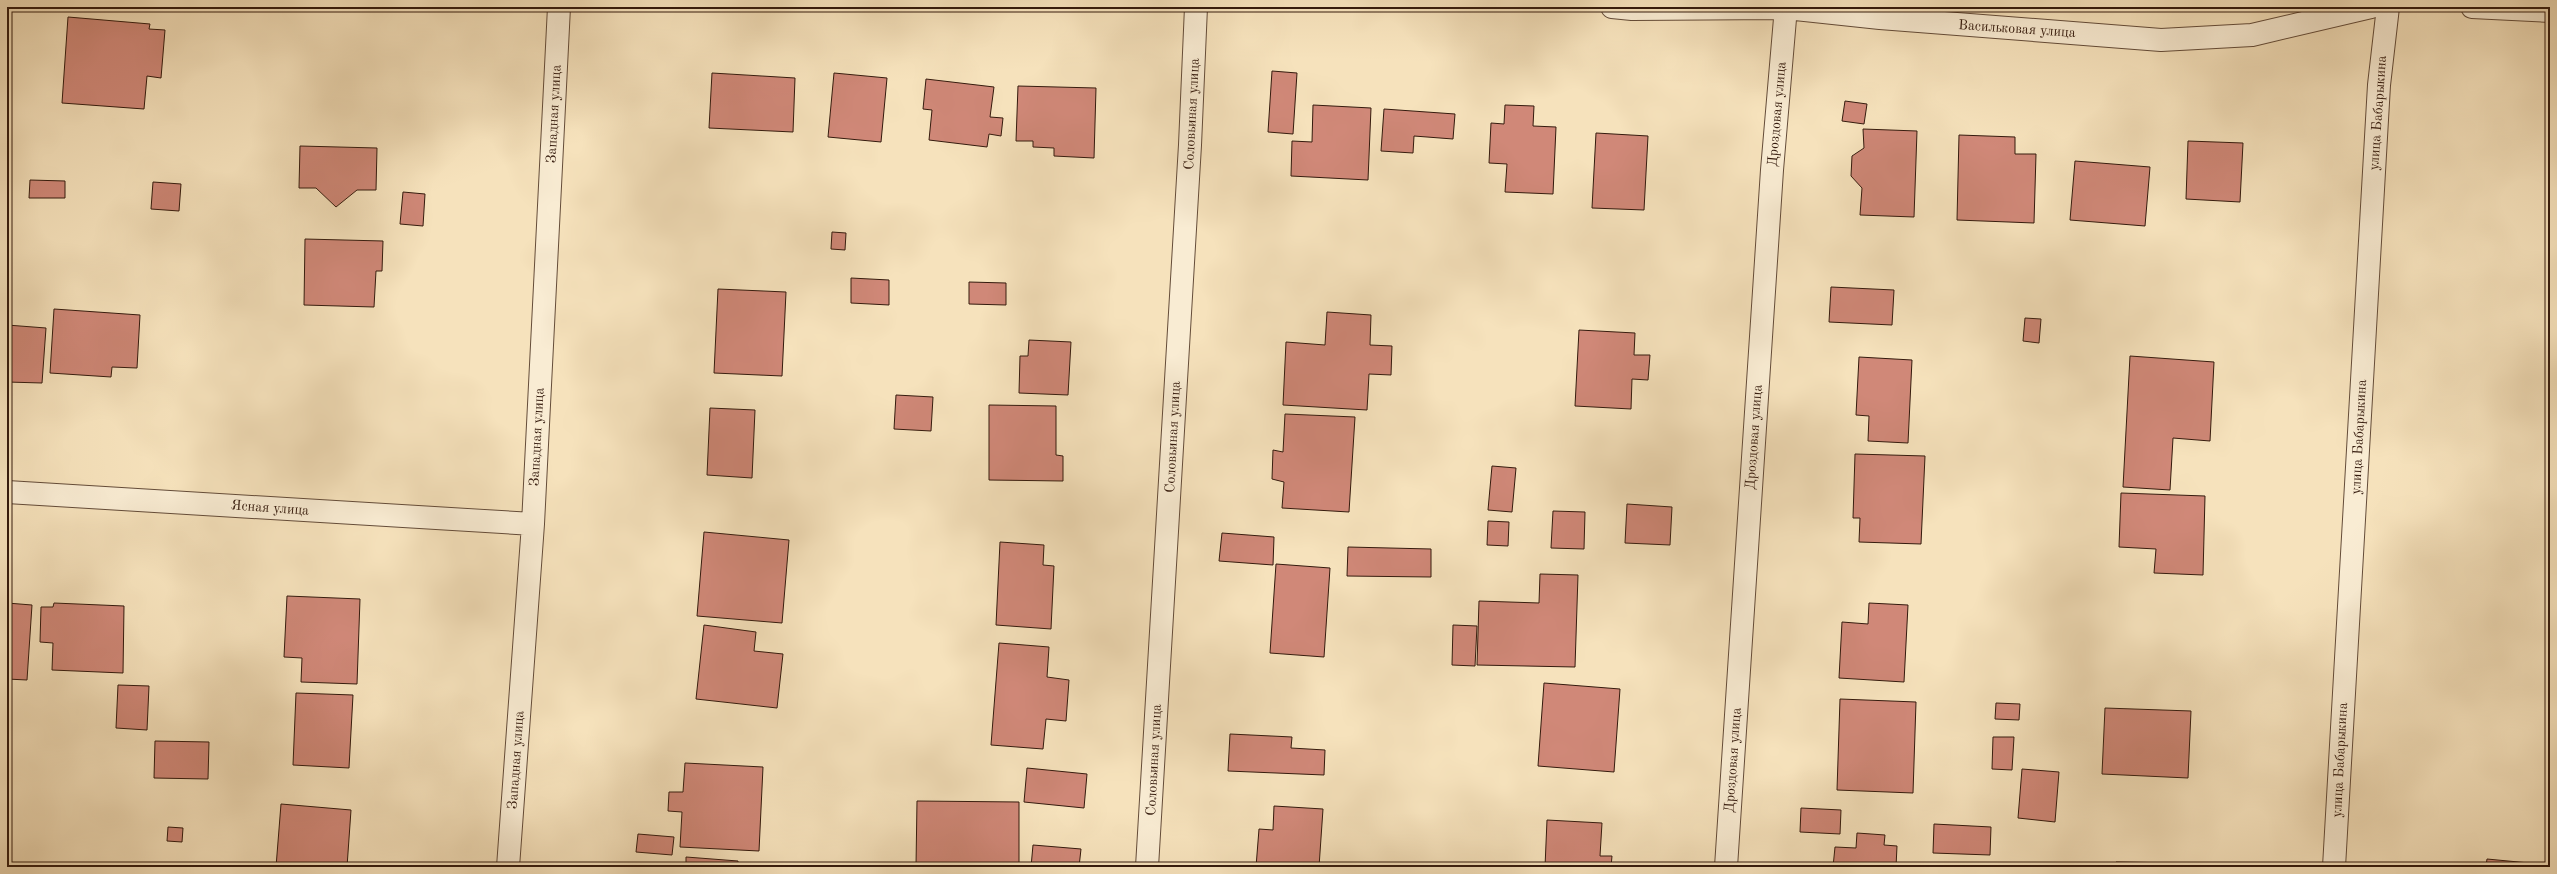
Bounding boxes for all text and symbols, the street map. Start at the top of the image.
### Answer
street label: Васильковая улица [1958,18,2076,40]
street label: улица Бабарыкина [2367,55,2389,171]
street label: Соловьиная улица [1182,58,1202,170]
street label: Дроздовая улица [1765,61,1789,167]
street label: Западная улица [544,64,564,164]
street label: улица Бабарыкина [2349,379,2369,495]
street label: Соловьиная улица [1163,381,1183,493]
street label: Дроздовая улица [1743,384,1765,490]
street label: Западная улица [527,387,547,487]
street label: Ясная улица [230,498,310,518]
street label: улица Бабарыкина [2330,702,2350,818]
street label: Соловьиная улица [1144,704,1164,816]
street label: Дроздовая улица [1722,707,1744,813]
street label: Западная улица [506,710,526,810]

